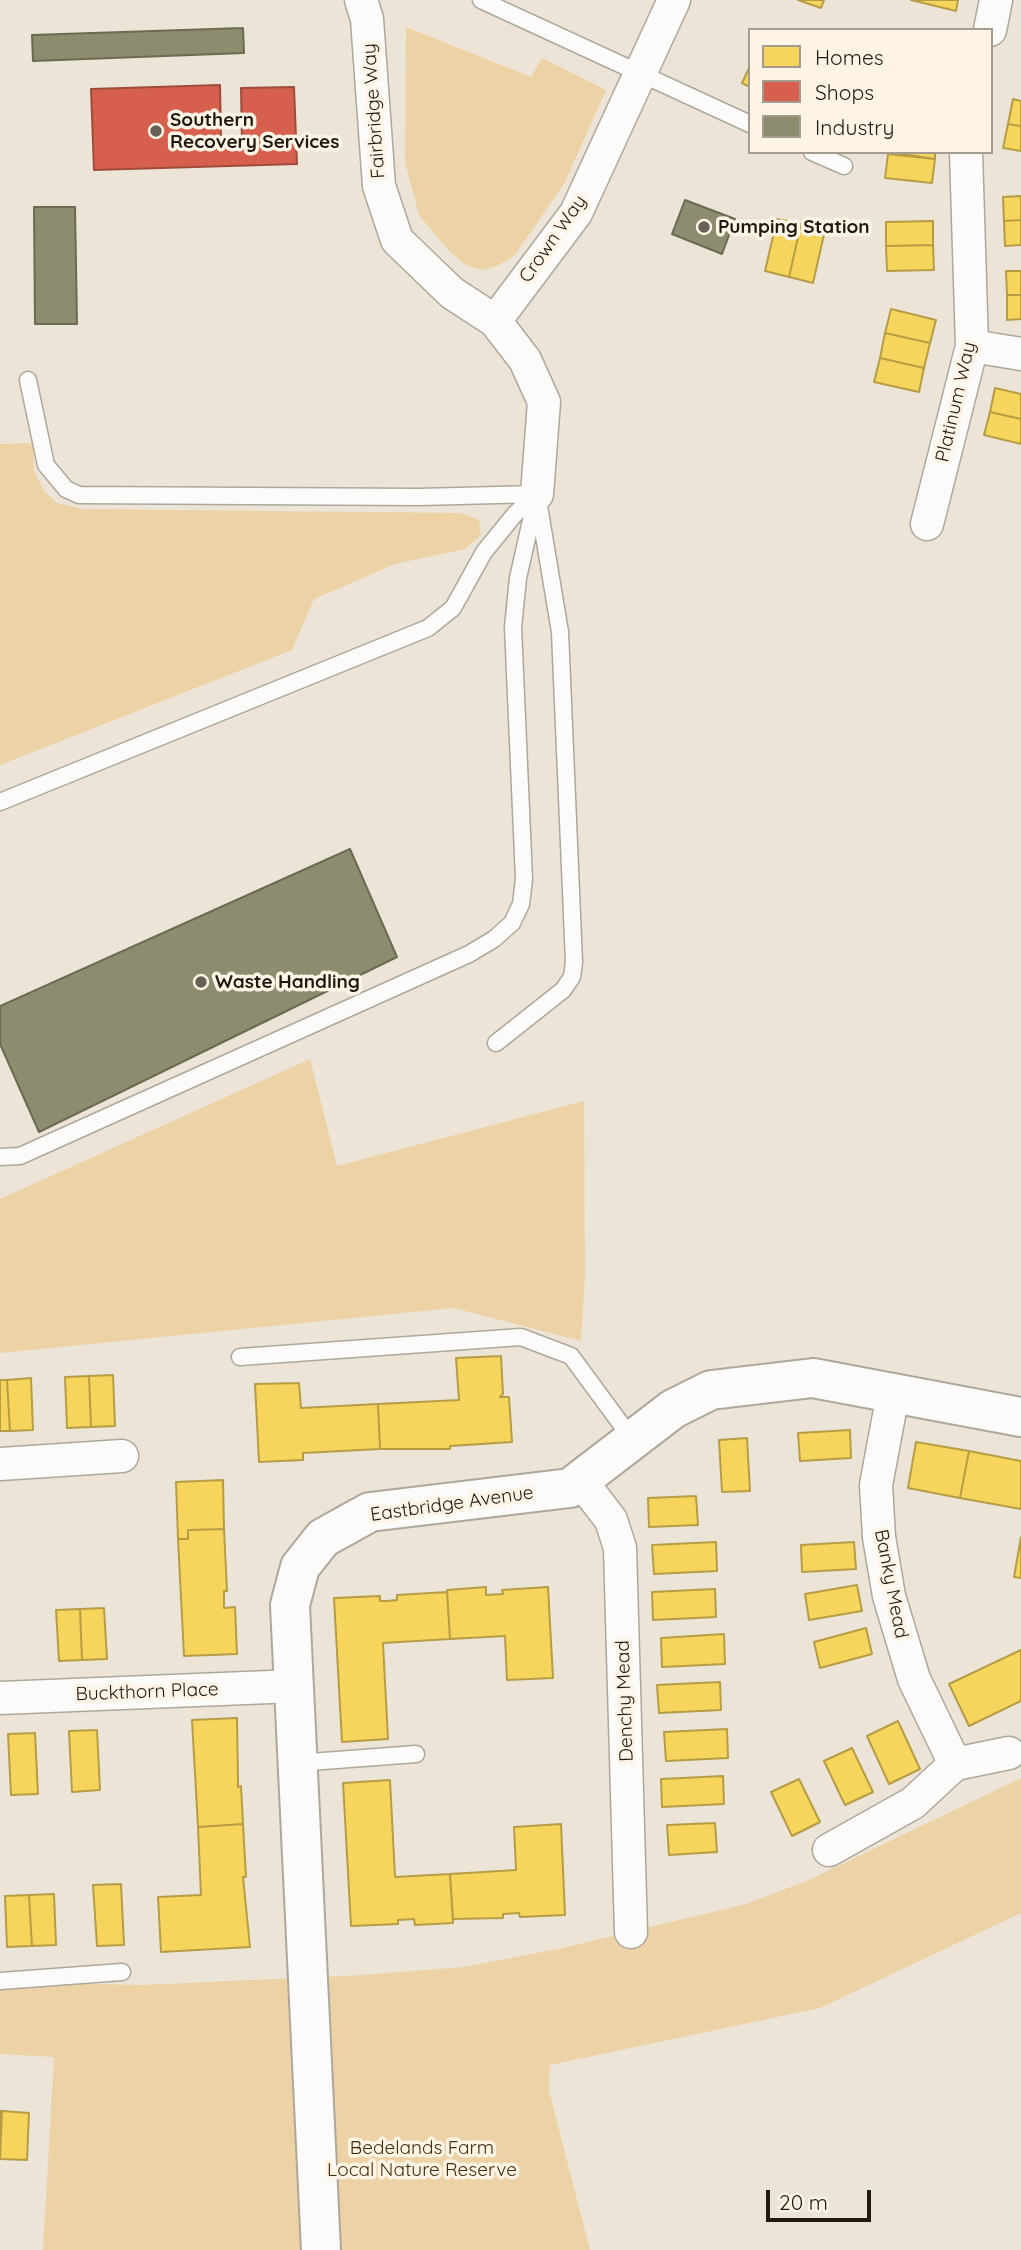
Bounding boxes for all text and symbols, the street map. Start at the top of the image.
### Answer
legend [748,28,993,154]
street label: Fairbridge Way [358,43,390,179]
text: Homes [815,44,884,70]
text: Shops [815,79,874,105]
place label: Southern Recovery Services [170,109,339,153]
text: Industry [815,114,894,140]
marker: Southern Recovery Services [148,123,164,139]
street label: Crown Way [514,191,592,287]
place label: Pumping Station [718,216,870,238]
marker: Pumping Station [696,219,712,235]
street label: Platinum Way [931,340,981,464]
place label: Waste Handling [215,971,360,993]
marker: Waste Handling [193,974,209,990]
street label: Eastbridge Avenue [369,1481,535,1527]
street label: Banky Mead [869,1528,913,1640]
street label: Denchy Mead [611,1640,639,1762]
street label: Buckthorn Place [75,1678,219,1706]
park label: Bedelands Farm Local Nature Reserve [327,2137,517,2181]
scale bar [769,2176,874,2220]
text: 20 m [779,2189,828,2215]

